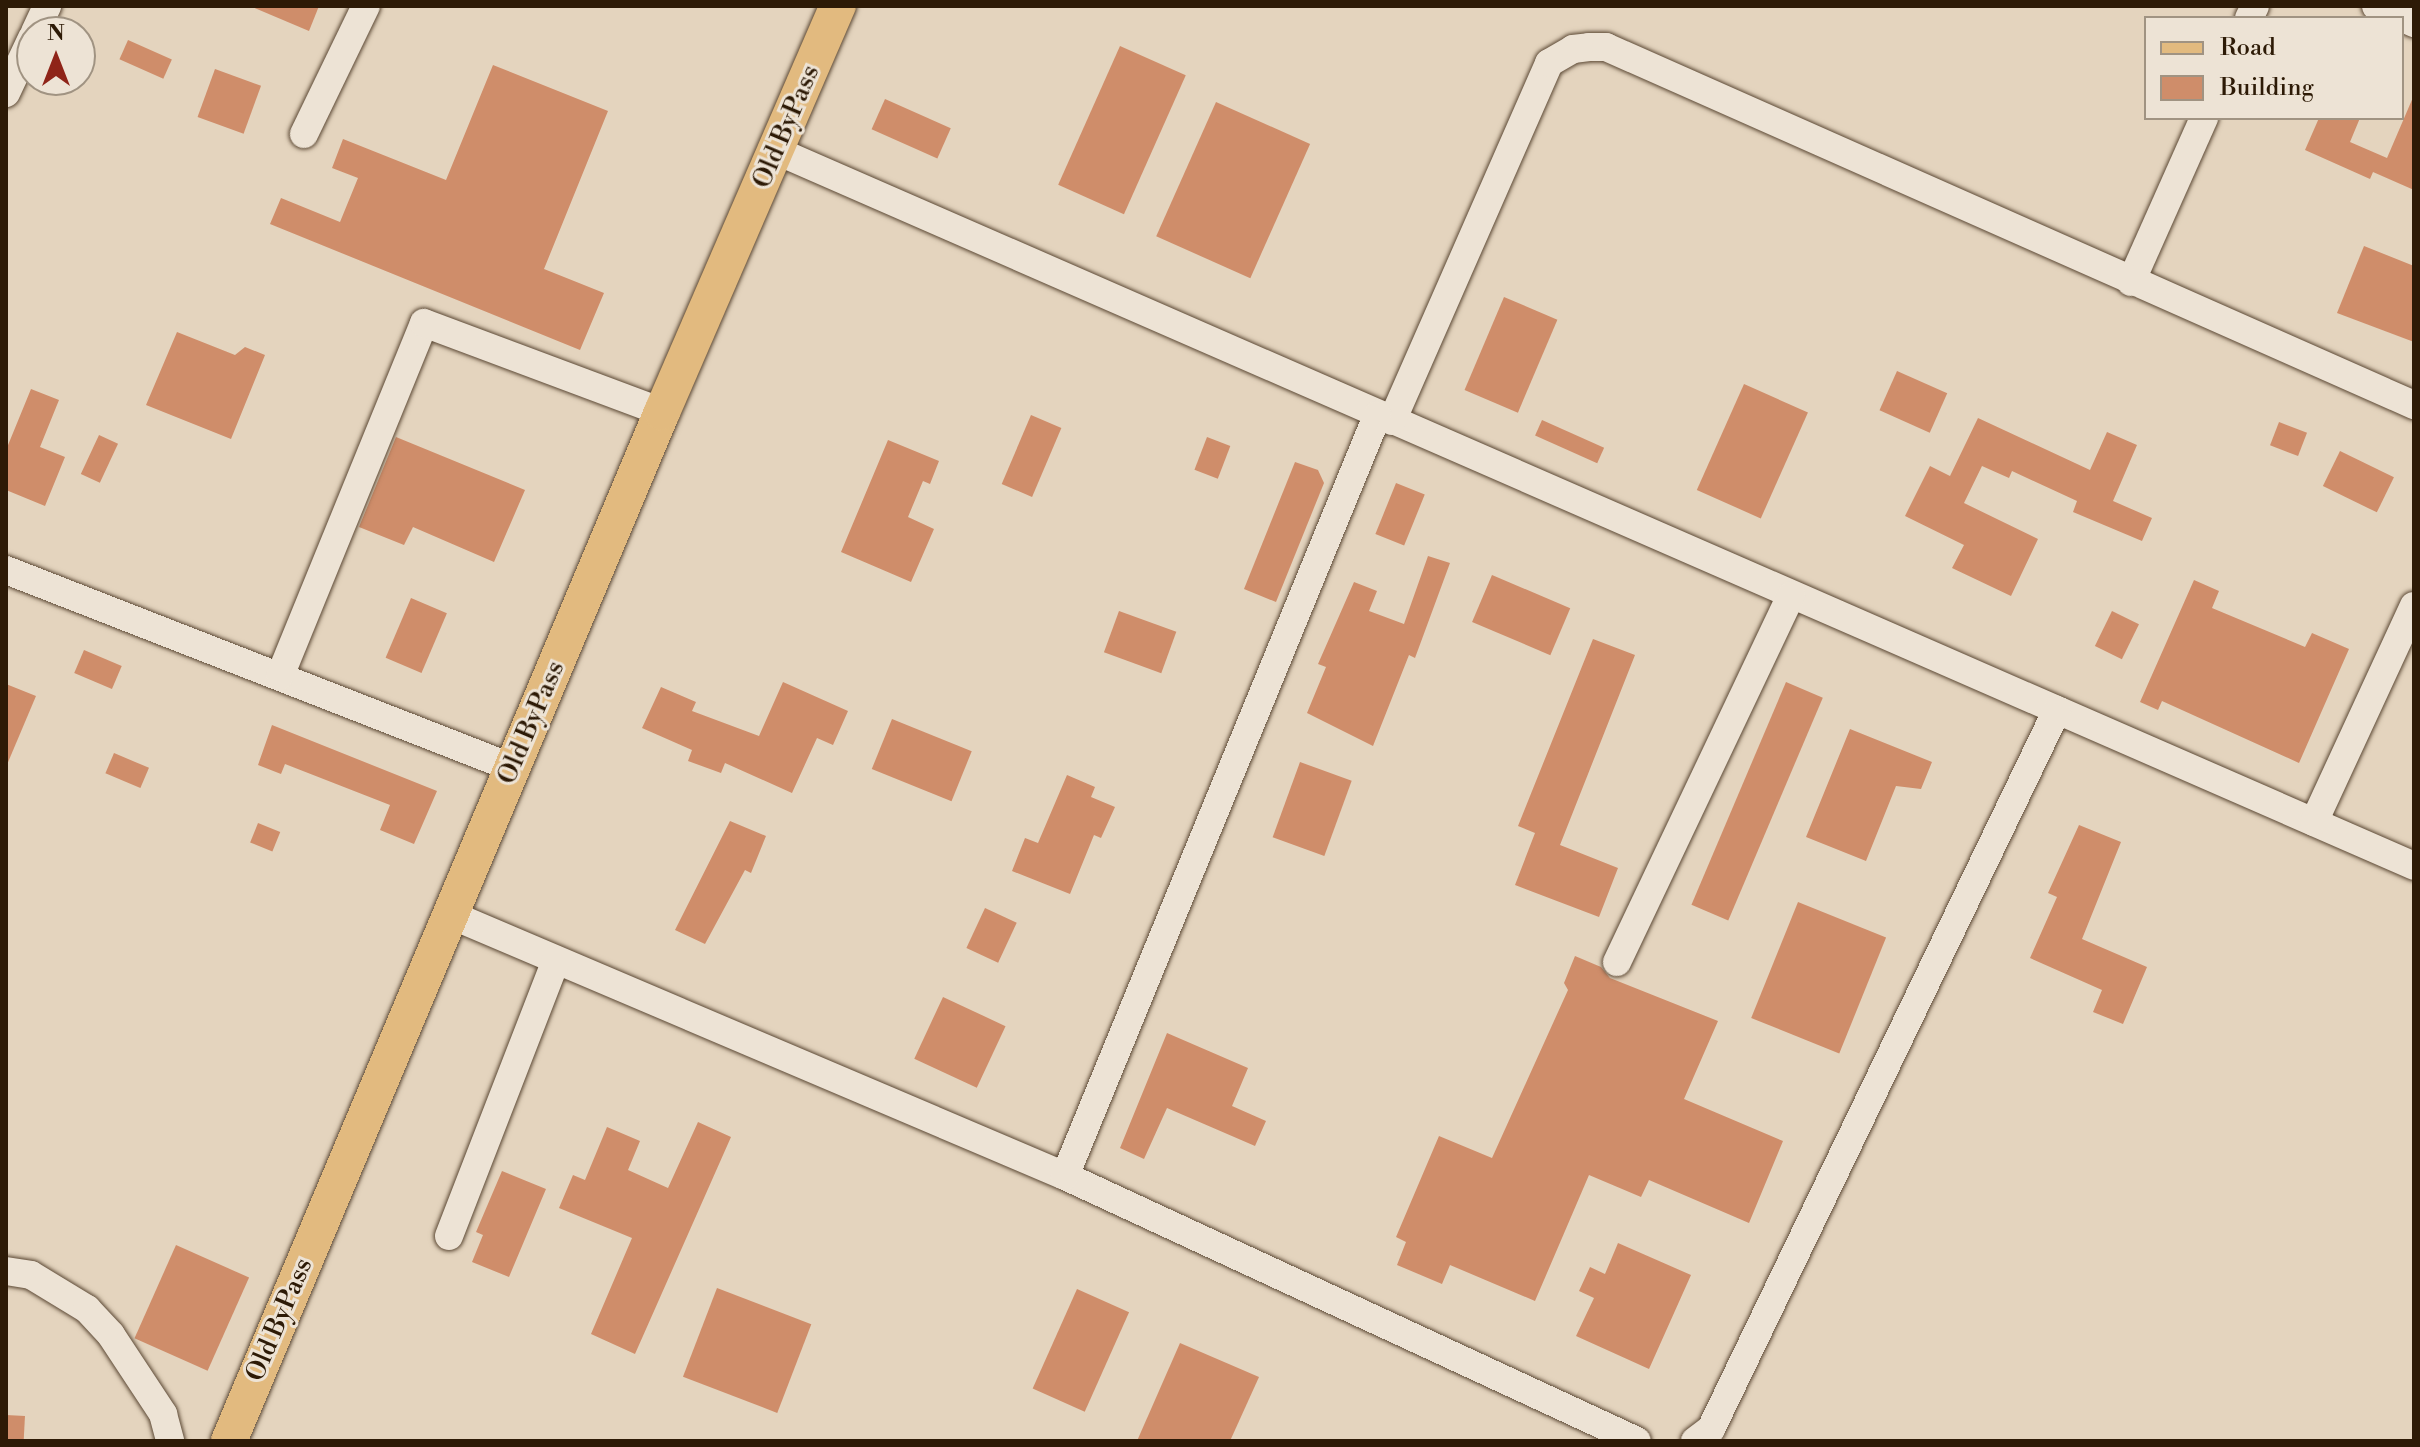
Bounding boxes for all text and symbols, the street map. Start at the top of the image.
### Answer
north arrow [16,16,96,96]
legend [2144,16,2404,120]
text: N [47,20,65,47]
text: Road [2220,33,2276,63]
street label: Old ByPass [747,61,827,193]
text: Building [2220,73,2314,103]
street label: Old ByPass [492,657,572,789]
street label: Old ByPass [240,1254,320,1386]

